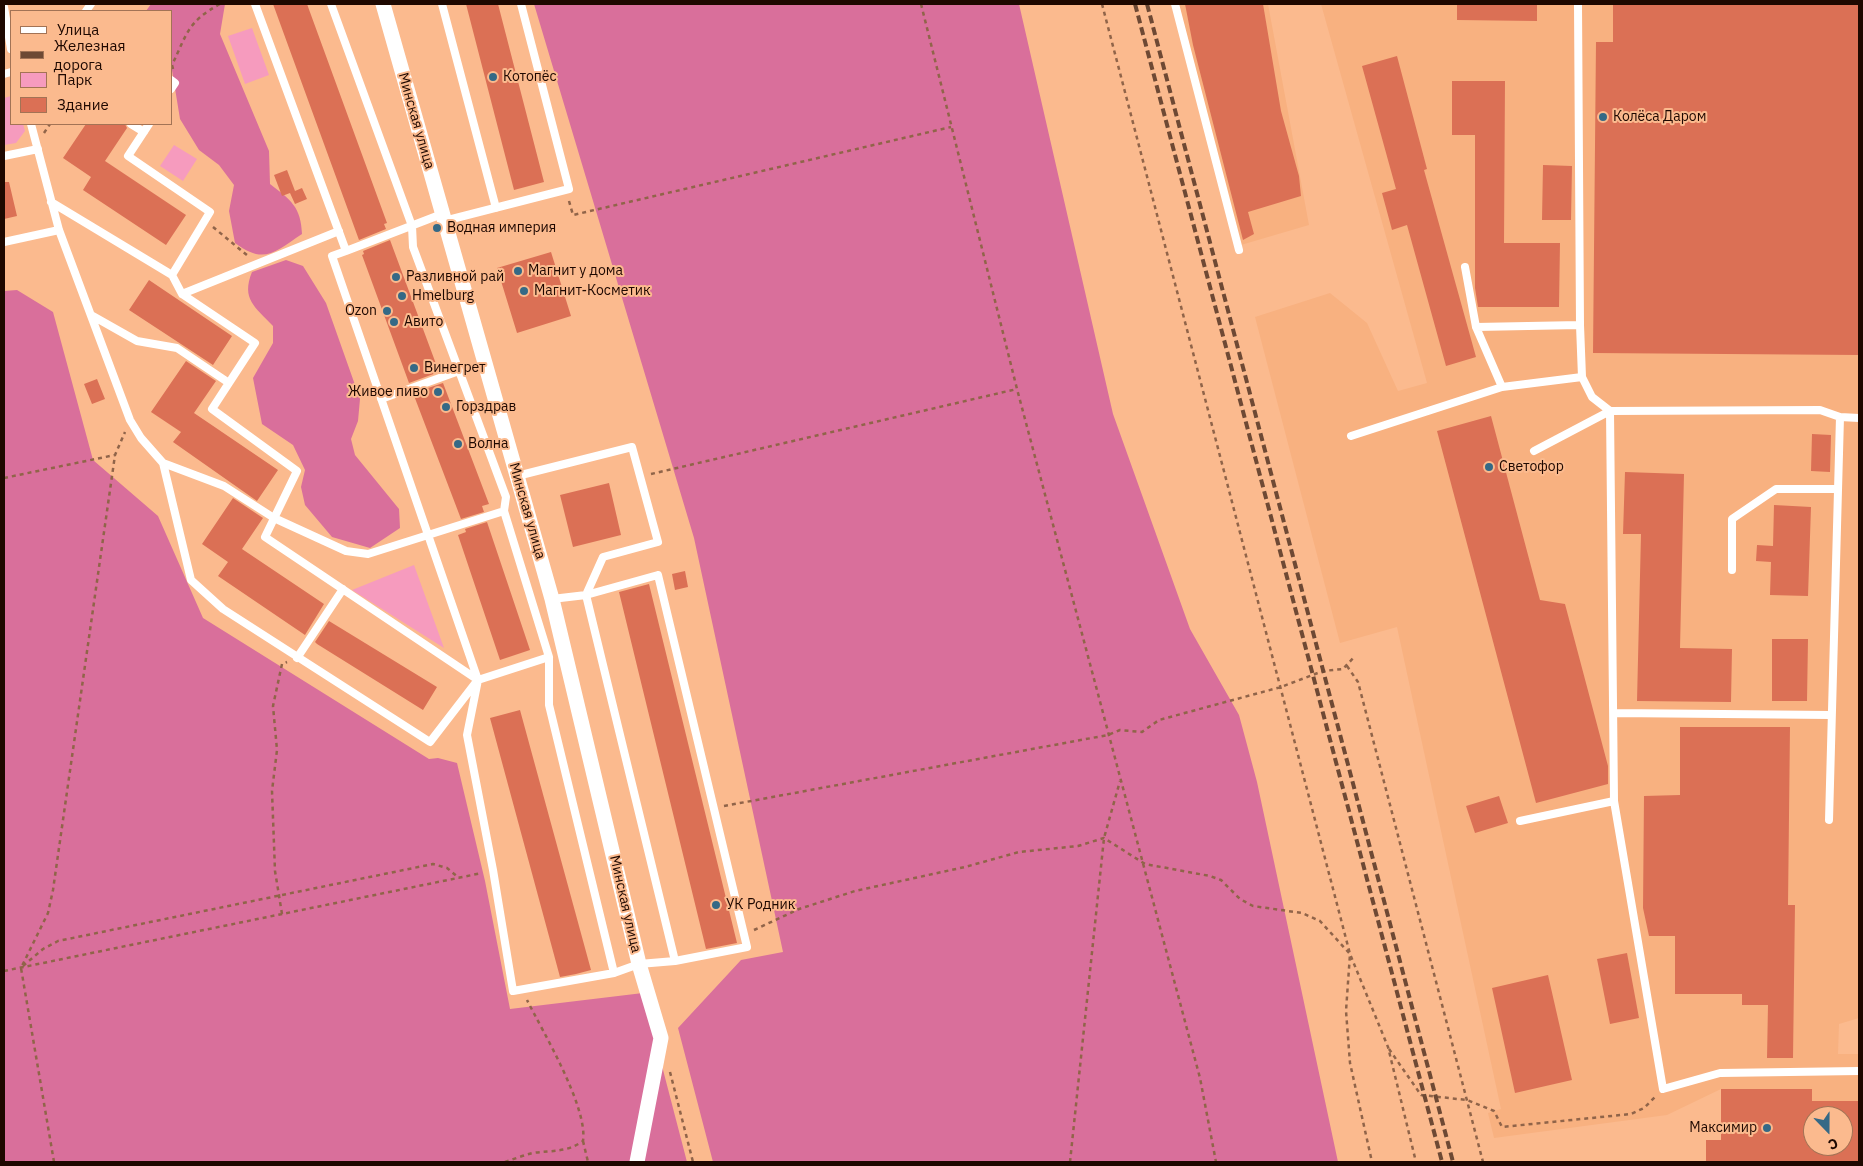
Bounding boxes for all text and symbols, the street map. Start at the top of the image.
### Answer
legend [10,10,172,125]
text: Улица [57,20,99,39]
text: Железная дорога [54,36,125,74]
place label: Котопёс [503,69,557,85]
text: Парк [57,70,92,89]
street label: Минская улица [394,71,438,171]
marker: Котопёс [487,71,499,83]
text: Здание [57,95,109,114]
place label: Колёса Даром [1613,109,1706,125]
marker: Колёса Даром [1597,111,1609,123]
place label: Водная империя [447,220,556,236]
marker: Водная империя [431,222,443,234]
place label: Магнит у дома [528,263,623,279]
marker: Магнит у дома [512,265,524,277]
place label: Разливной рай [406,269,504,285]
marker: Разливной рай [390,271,402,283]
place label: Магнит-Косметик [534,283,651,299]
marker: Магнит-Косметик [518,285,530,297]
place label: Hmelburg [412,288,474,304]
marker: Hmelburg [396,290,408,302]
place label: Ozon [345,303,377,319]
marker: Ozon [381,305,393,317]
place label: Авито [404,314,443,330]
marker: Авито [388,316,400,328]
place label: Винегрет [424,360,486,376]
marker: Винегрет [408,362,420,374]
place label: Живое пиво [348,384,428,400]
marker: Живое пиво [432,386,444,398]
place label: Горздрав [456,399,516,415]
marker: Горздрав [440,401,452,413]
place label: Волна [468,436,509,452]
marker: Волна [452,438,464,450]
place label: Светофор [1499,459,1564,475]
street label: Минская улица [505,461,549,561]
marker: Светофор [1483,461,1495,473]
street label: Минская улица [606,854,644,954]
place label: УК Родник [726,897,795,913]
marker: УК Родник [710,899,722,911]
north arrow [1803,1106,1853,1156]
place label: Максимир [1689,1120,1757,1136]
marker: Максимир [1761,1122,1773,1134]
text: С [1826,1134,1841,1154]

